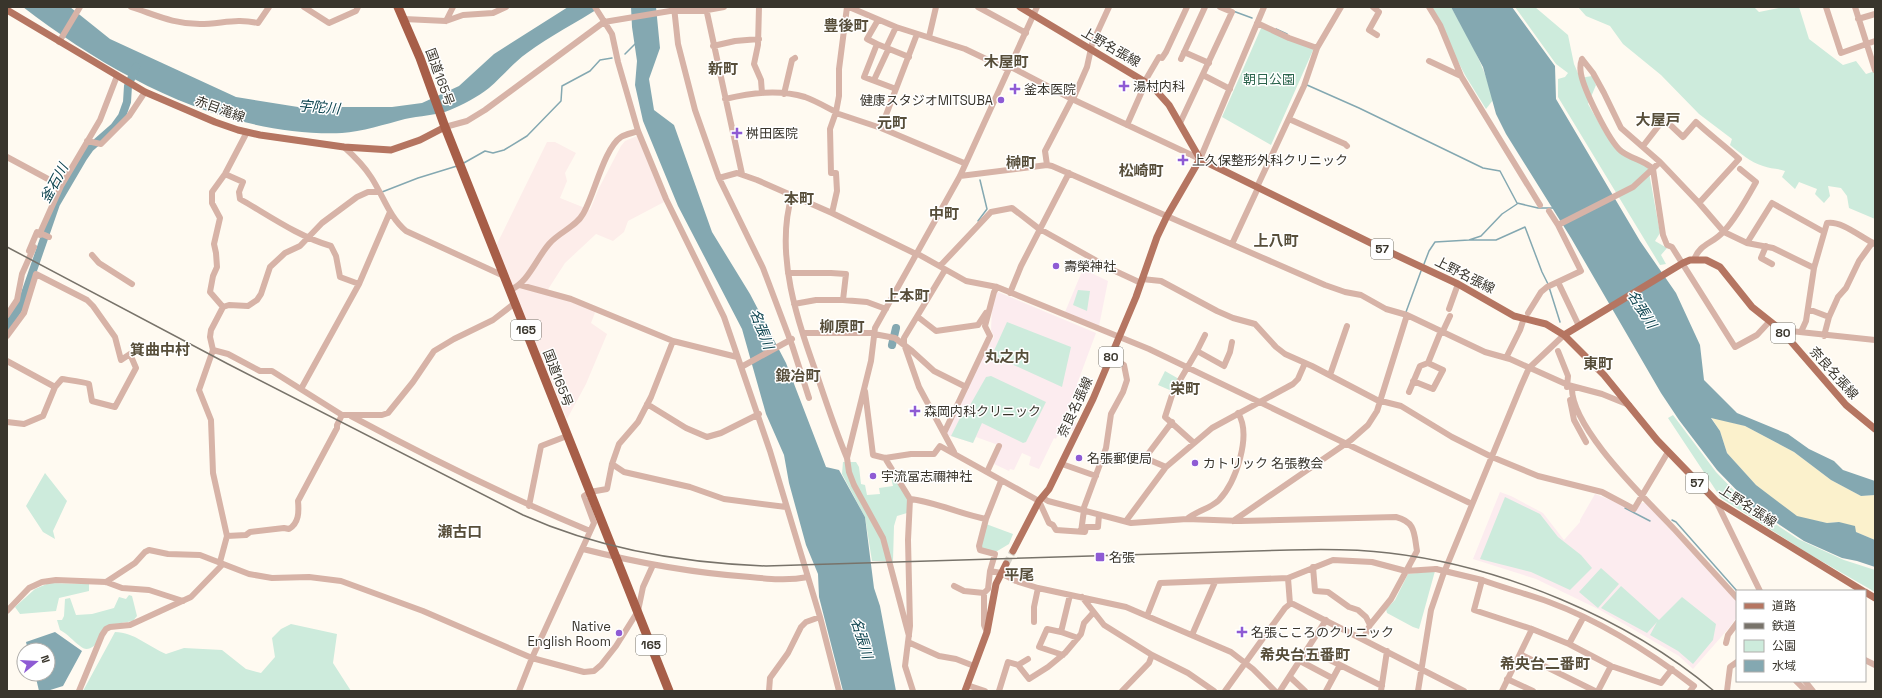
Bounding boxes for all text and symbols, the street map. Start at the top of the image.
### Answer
district label: 豊後町 [823,16,869,35]
street label: 上野名張線 [1079,23,1143,71]
street label: 国道165号 [422,46,458,108]
district label: 木屋町 [983,52,1029,71]
district label: 新町 [708,59,738,78]
park label: 朝日公園 [1243,71,1295,88]
place label: 湯村内科 [1133,78,1185,95]
marker: 湯村内科 [1118,80,1130,92]
place label: 釜本医院 [1024,81,1076,98]
marker: 釜本医院 [1009,83,1021,95]
street label: 赤目滝線 [193,92,247,126]
place label: 健康スタジオMITSUBA [860,92,993,109]
marker: 健康スタジオMITSUBA [996,95,1006,105]
water label: 宇陀川 [297,96,343,118]
district label: 大屋戸 [1635,110,1681,129]
district label: 元町 [877,113,907,132]
place label: 桝田医院 [746,125,798,142]
marker: 桝田医院 [731,127,743,139]
place label: 上久保整形外科クリニック [1192,152,1348,169]
district label: 榊町 [1006,153,1036,172]
marker: 上久保整形外科クリニック [1177,154,1189,166]
water label: 釜石川 [36,158,73,206]
district label: 松崎町 [1118,161,1164,180]
district label: 本町 [784,189,814,208]
district label: 中町 [929,204,959,223]
district label: 上八町 [1253,231,1299,250]
road number: 57 [1371,239,1393,259]
street label: 上野名張線 [1432,253,1498,297]
place label: 壽榮神社 [1064,258,1116,275]
marker: 壽榮神社 [1051,261,1061,271]
district label: 上本町 [884,286,930,305]
water label: 名張川 [1623,286,1662,333]
water label: 名張川 [746,306,779,354]
district label: 柳原町 [819,317,865,336]
road number: 165 [511,320,541,340]
road number: 80 [1771,323,1795,343]
district label: 箕曲中村 [130,340,190,359]
street label: 奈良名張線 [1806,343,1862,403]
street label: 国道165号 [539,347,577,409]
district label: 丸之内 [984,347,1030,366]
road number: 80 [1099,347,1123,367]
district label: 東町 [1583,354,1613,373]
district label: 鍛冶町 [775,366,821,385]
street label: 奈良名張線 [1054,374,1096,440]
district label: 栄町 [1170,379,1200,398]
place label: 森岡内科クリニック [924,403,1041,420]
marker: 森岡内科クリニック [909,405,921,417]
place label: 名張郵便局 [1087,450,1152,467]
marker: 名張郵便局 [1074,453,1084,463]
place label: カトリック 名張教会 [1203,455,1323,472]
marker: カトリック 名張教会 [1190,458,1200,468]
place label: 宇流冨志禰神社 [881,468,972,485]
marker: 宇流冨志禰神社 [868,471,878,481]
road number: 57 [1686,473,1708,493]
street label: 上野名張線 [1716,481,1780,531]
district label: 瀬古口 [437,522,483,541]
place label: 名張 [1109,549,1135,566]
marker: 名張 [1094,551,1106,563]
district label: 平尾 [1004,565,1034,584]
legend [1736,590,1866,682]
text: 道路 [1772,598,1796,614]
water label: 名張川 [847,615,877,663]
place label: Native English Room [527,618,611,650]
text: 鉄道 [1772,618,1796,634]
place label: 名張こころのクリニック [1251,624,1394,641]
marker: 名張こころのクリニック [1236,626,1248,638]
marker: Native English Room [614,628,624,638]
road number: 165 [636,635,666,655]
text: 公園 [1772,638,1796,654]
north arrow [16,642,56,682]
district label: 希央台五番町 [1260,645,1350,664]
text: N [38,653,53,665]
district label: 希央台二番町 [1500,654,1590,673]
text: 水域 [1772,658,1796,674]

